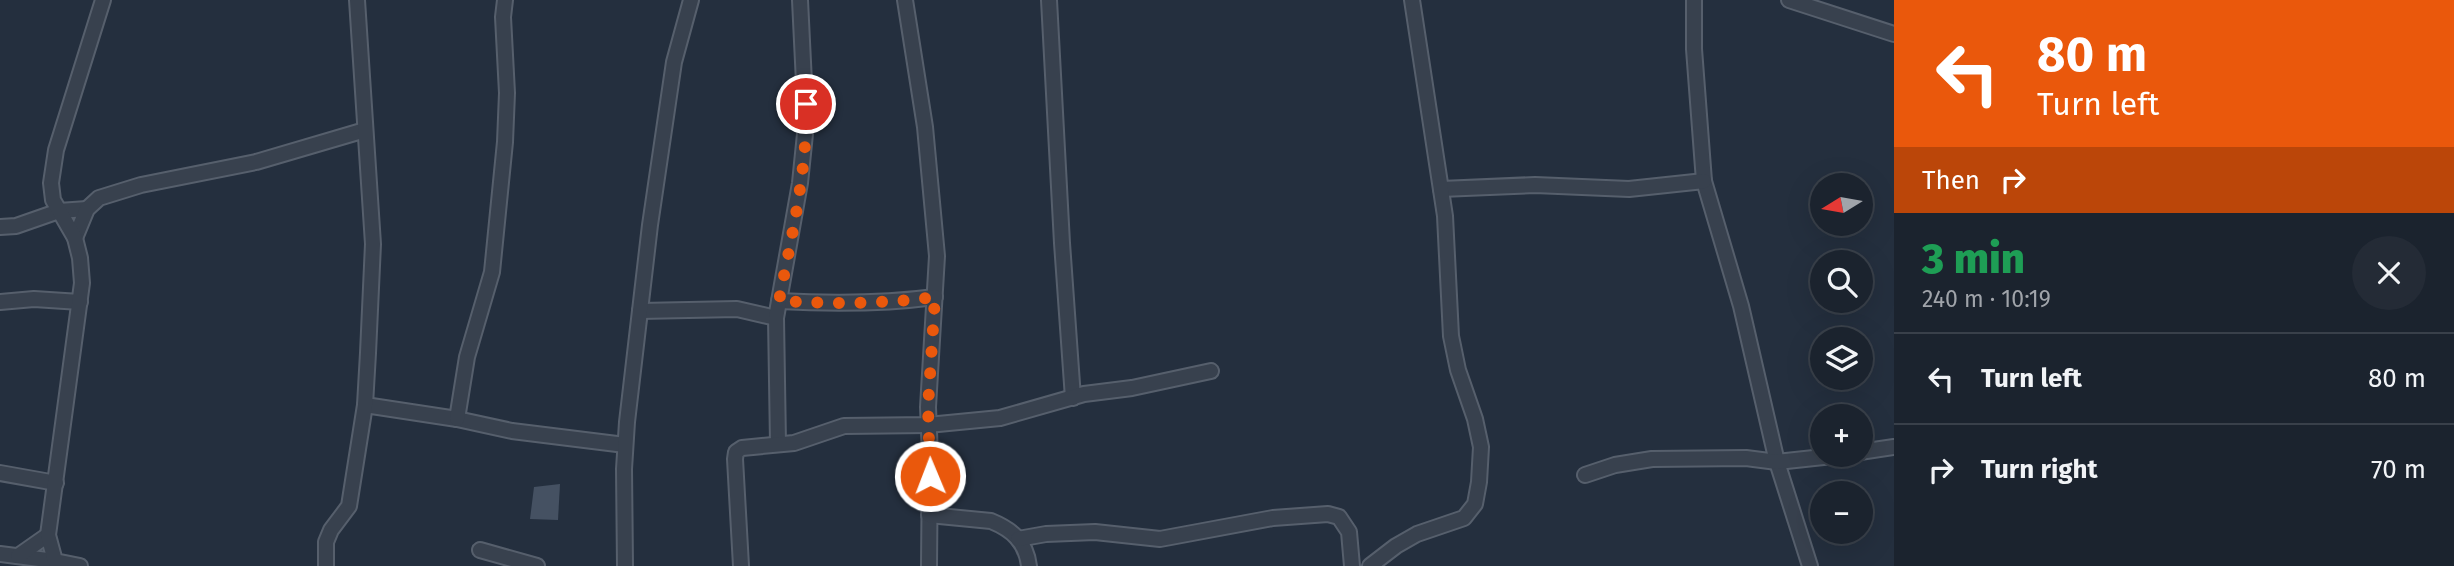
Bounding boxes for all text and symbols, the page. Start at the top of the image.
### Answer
text: 80 m [2037,25,2147,84]
icon: left [1922,28,2013,119]
pin [776,74,836,134]
icon: arrive [787,85,825,123]
text: Turn left [2037,85,2159,123]
icon: right [1994,161,2032,199]
text: Then [1922,165,1980,196]
north arrow [1810,173,1872,236]
map controls [1810,173,1873,544]
text: 3 min [1922,234,2025,284]
button: close [2352,236,2426,310]
button: search [1810,250,1873,313]
text: 240 m · 10:19 [1922,285,2051,313]
button: layers [1810,327,1873,390]
icon: left [1922,360,1960,398]
text: Turn left [1981,363,2082,394]
text: 80 m [2368,363,2426,394]
button: + [1810,404,1873,467]
position arrow [893,439,967,513]
icon: right [1922,451,1960,489]
text: Turn right [1981,454,2098,485]
text: 70 m [2371,454,2426,485]
button: − [1810,481,1873,544]

